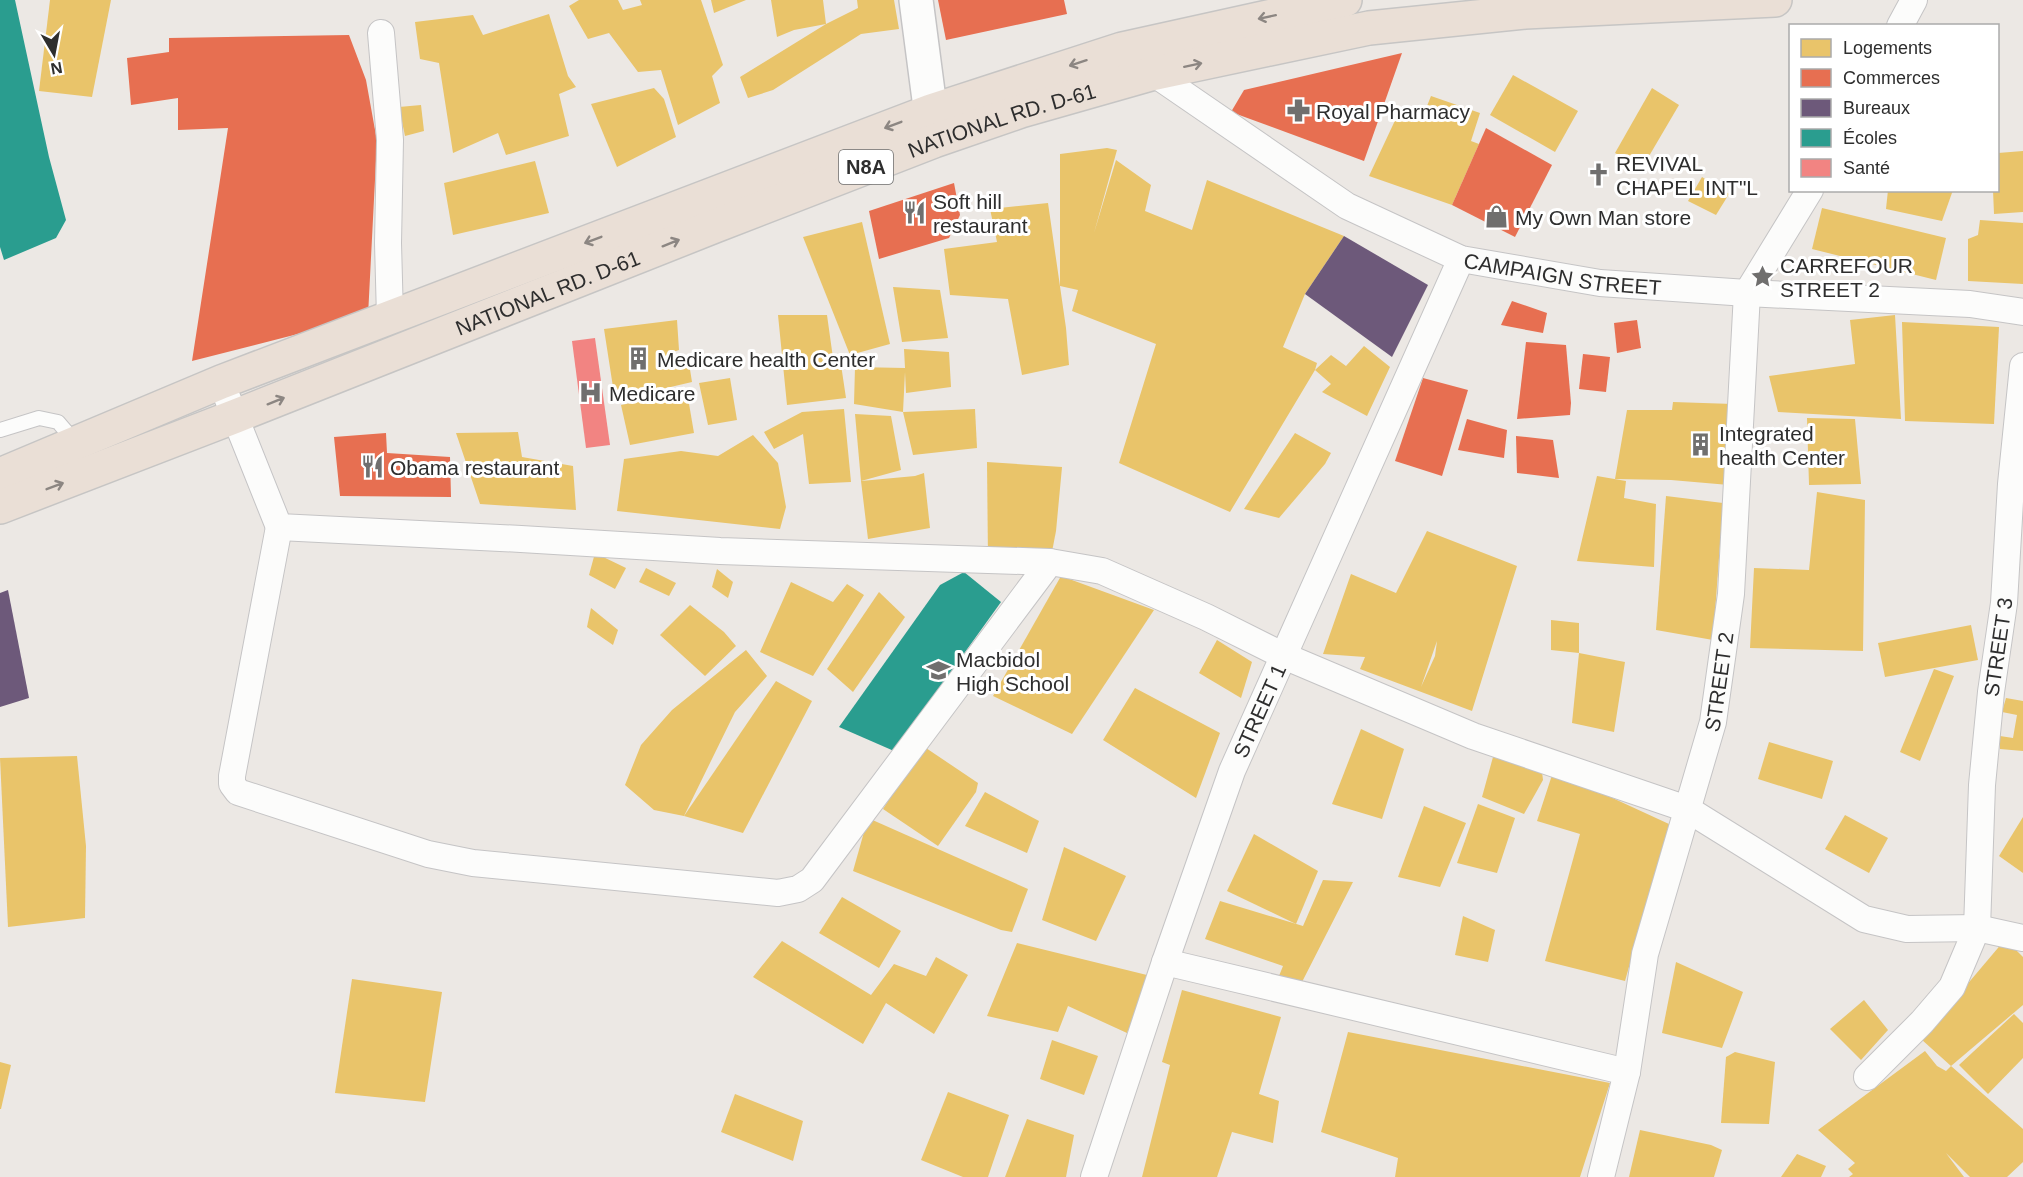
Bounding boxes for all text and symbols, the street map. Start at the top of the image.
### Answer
one-way arrow [1258,12,1278,23]
north arrow [24,24,84,84]
legend [1789,24,1999,192]
text: Logements [1843,38,1932,58]
text: N [49,59,64,78]
one-way arrow [1069,59,1088,70]
one-way arrow [1183,59,1202,71]
text: Commerces [1843,68,1940,88]
street label: NATIONAL RD. D-61 [904,79,1098,162]
pharmacy icon: Royal Pharmacy [1285,98,1311,124]
text: Bureaux [1843,98,1910,118]
place label: Royal Pharmacy [1316,100,1471,123]
one-way arrow [885,121,903,132]
text: Écoles [1843,128,1897,148]
road number: N8A [839,150,893,184]
place label: REVIVAL CHAPEL INT"L [1616,152,1758,199]
text: Santé [1843,158,1890,178]
church icon: REVIVAL CHAPEL INT"L [1585,162,1611,188]
place label: Soft hill restaurant [933,190,1028,237]
restaurant icon: Soft hill restaurant [902,200,928,226]
shop icon: My Own Man store [1484,204,1510,230]
place label: My Own Man store [1515,206,1691,229]
one-way arrow [585,235,603,246]
one-way arrow [662,237,680,248]
street label: NATIONAL RD. D-61 [452,246,643,339]
street label: CAMPAIGN STREET [1462,248,1662,299]
place label: CARREFOUR STREET 2 [1780,254,1913,301]
place icon: CARREFOUR STREET 2 [1749,264,1775,290]
building icon: Medicare health Center [626,346,652,372]
place label: Medicare health Center [657,348,875,371]
hospital icon: Medicare [578,380,604,406]
place label: Medicare [609,382,695,405]
one-way arrow [266,394,284,405]
place label: Integrated health Center [1719,422,1845,469]
building icon: Integrated health Center [1688,432,1714,458]
restaurant icon: Obama restaurant [359,454,385,480]
place label: Obama restaurant [390,456,559,479]
one-way arrow [45,480,63,491]
street label: STREET 3 [1979,596,2016,698]
street label: STREET 2 [1699,631,1737,734]
place label: Macbidol High School [956,648,1069,695]
school or university icon: Macbidol High School [925,658,951,684]
street label: STREET 1 [1228,660,1290,761]

